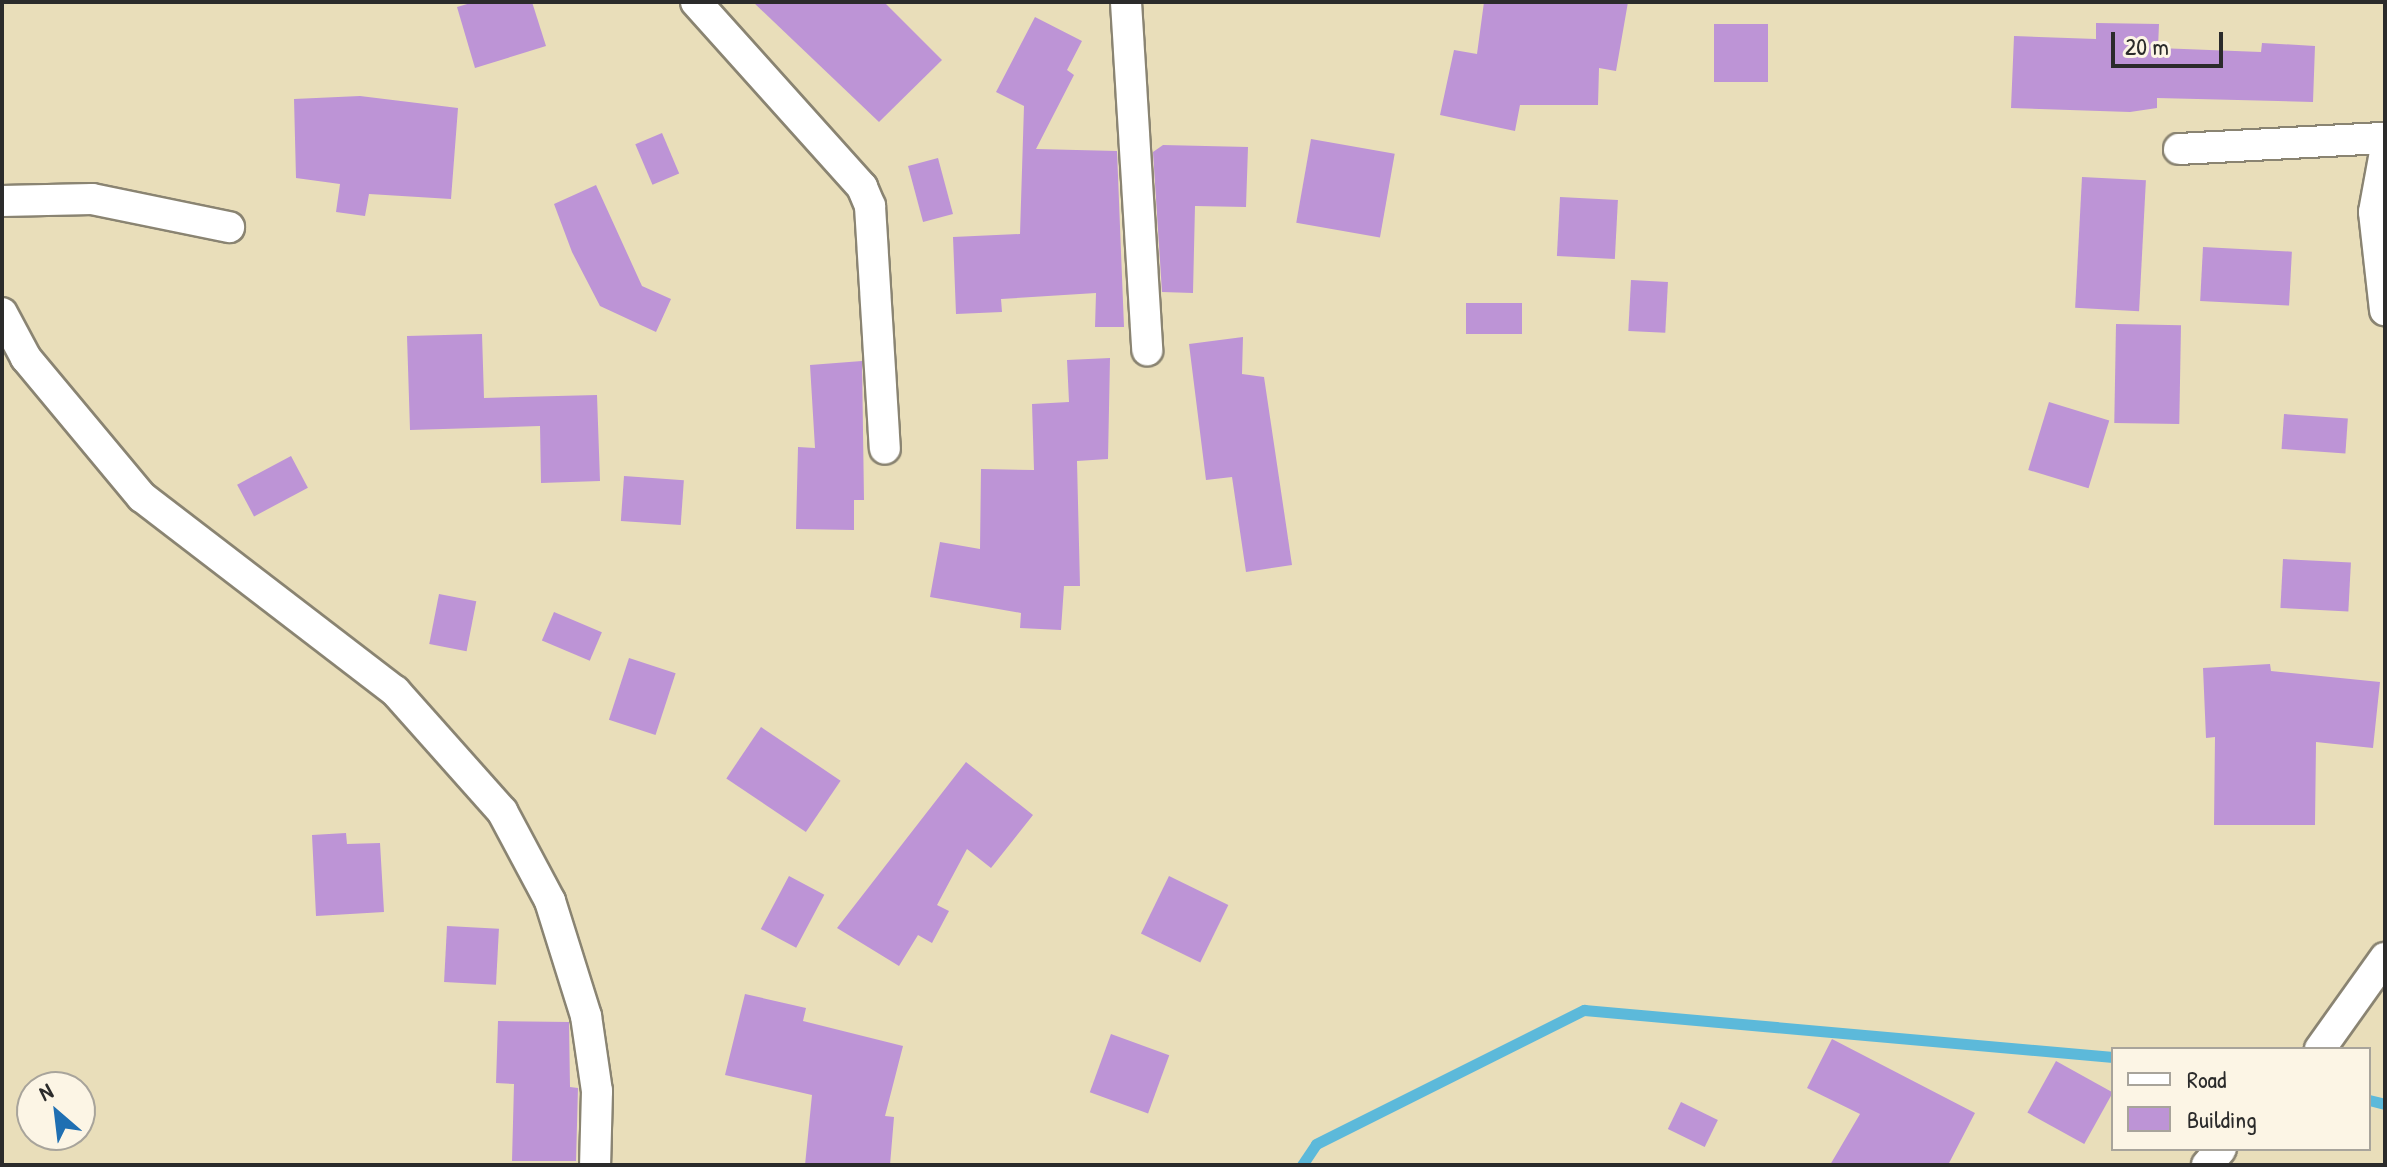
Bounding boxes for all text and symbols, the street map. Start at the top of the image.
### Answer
scale bar [2115,16,2227,66]
text: 20 m [2125,30,2169,62]
legend [2111,1047,2371,1151]
text: Road [2187,1063,2226,1095]
north arrow [16,1071,96,1151]
text: N [33,1076,58,1108]
text: Building [2187,1103,2257,1135]

